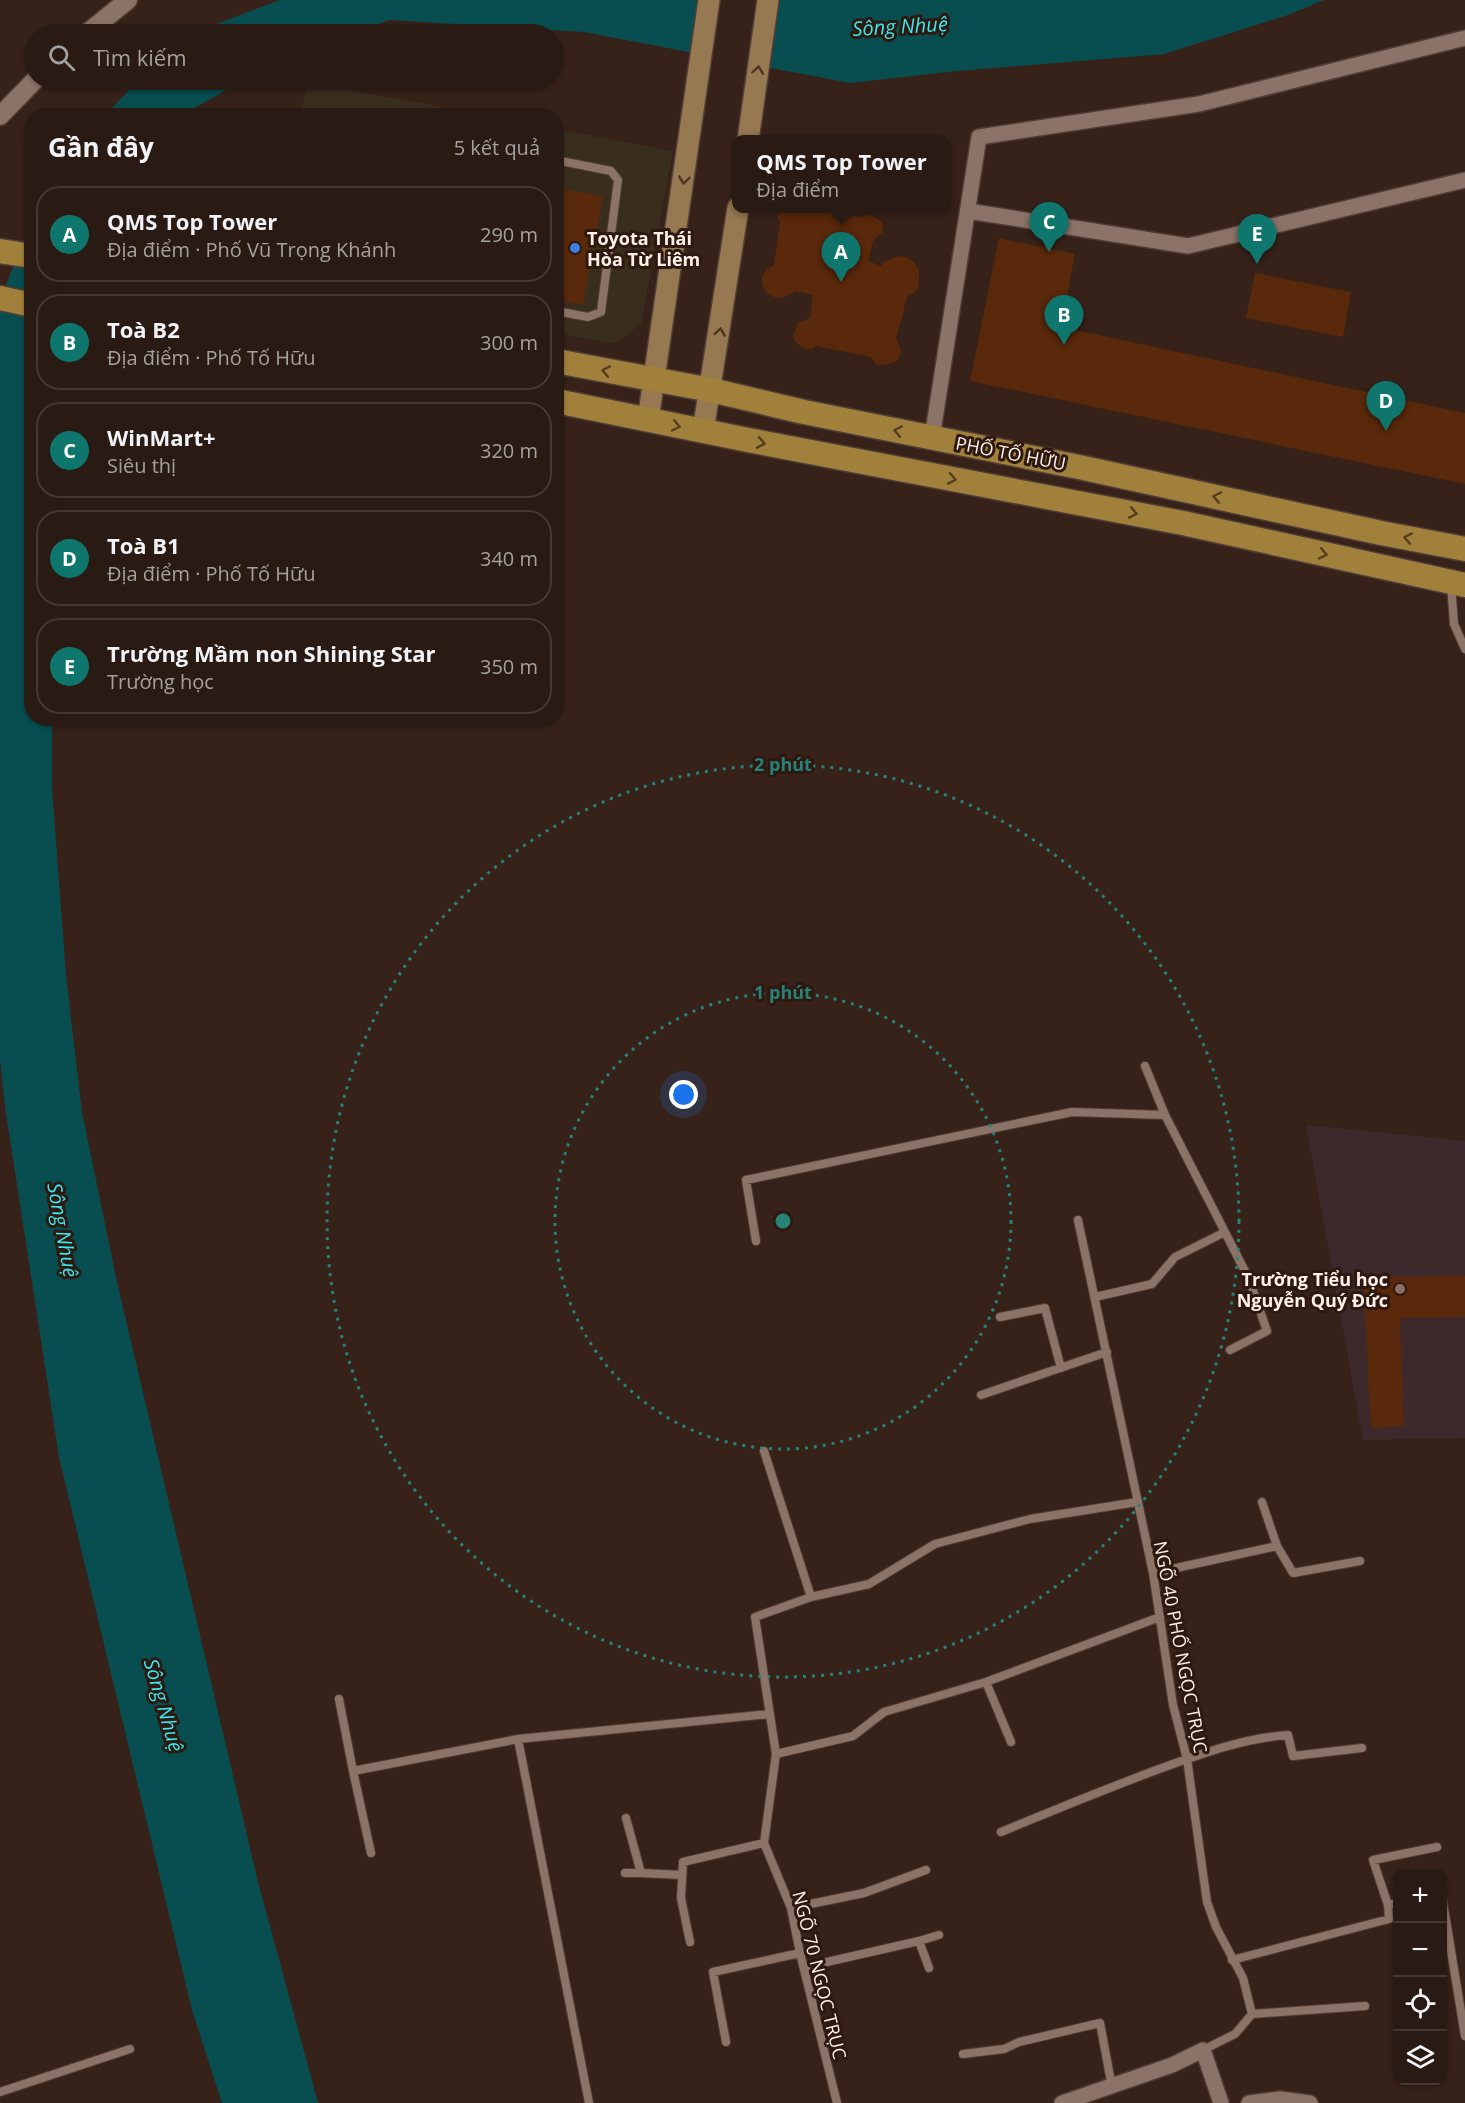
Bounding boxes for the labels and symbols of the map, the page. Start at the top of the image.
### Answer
water label: Sông Nhuệ [852,10,948,42]
one-way arrow [751,66,763,75]
one-way arrow [678,175,690,184]
pin: C [1030,202,1068,252]
pin: E [1238,214,1276,264]
place label: Toyota Thái Hòa Từ Liêm [587,226,700,271]
pin: A [822,232,860,282]
marker: Toyota Thái Hòa Từ Liêm [568,241,582,255]
pin: B [1044,296,1084,345]
one-way arrow [713,328,725,337]
one-way arrow [601,365,611,378]
pin: D [1366,382,1406,431]
one-way arrow [670,418,680,431]
one-way arrow [893,425,903,438]
street label: PHỐ TỐ HỮU [954,431,1068,475]
one-way arrow [755,436,765,449]
one-way arrow [947,472,957,485]
one-way arrow [1212,492,1222,505]
one-way arrow [1127,506,1137,519]
one-way arrow [1403,532,1413,545]
one-way arrow [1318,547,1328,560]
text: 2 phút [754,752,812,776]
text: 1 phút [754,980,812,1004]
your location [669,1080,698,1109]
water label: Sông Nhuệ [41,1181,85,1279]
centre of rings [773,1211,793,1231]
place label: Trường Tiểu học Nguyễn Quý Đức [1237,1267,1388,1312]
marker: Trường Tiểu học Nguyễn Quý Đức [1393,1282,1407,1296]
street label: NGÕ 40 PHỐ NGỌC TRỤC [1149,1539,1213,1755]
water label: Sông Nhuệ [138,1655,190,1755]
street label: NGÕ 70 NGỌC TRỤC [787,1888,853,2062]

